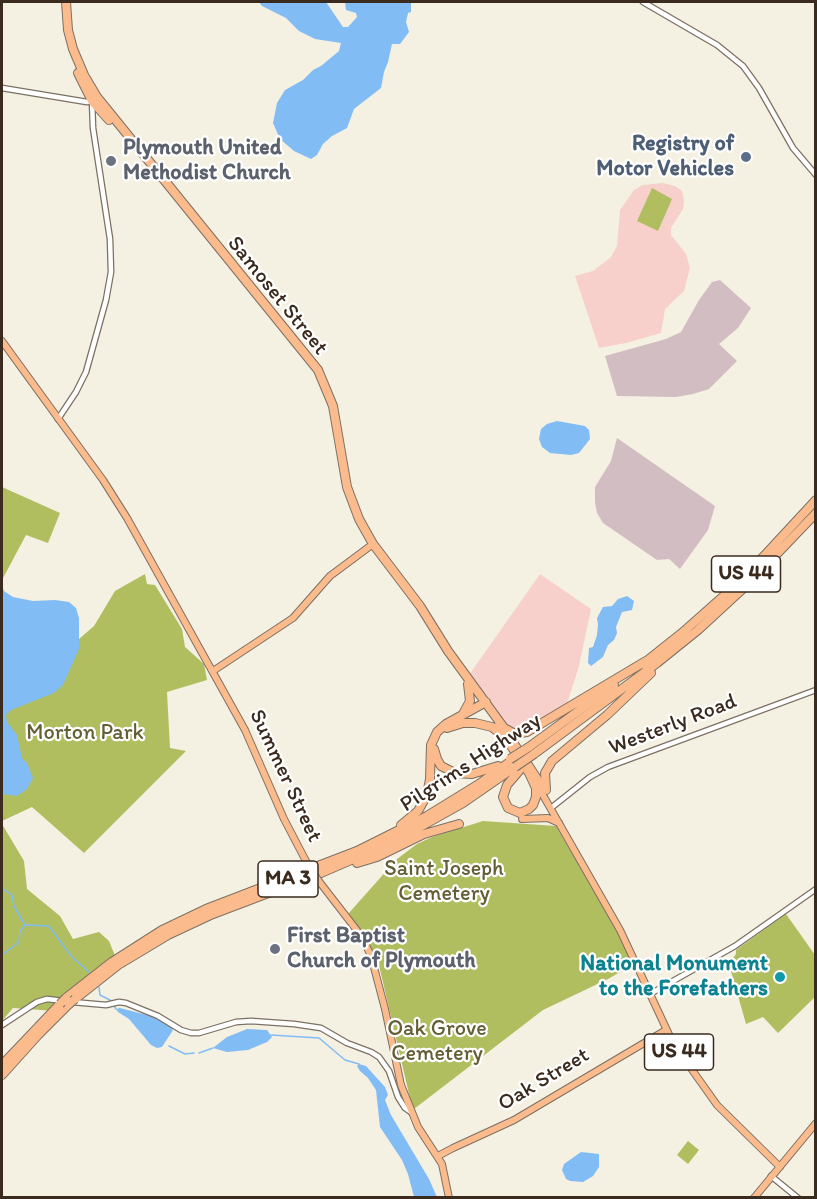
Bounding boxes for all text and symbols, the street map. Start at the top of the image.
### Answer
place label: Registry of Motor Vehicles [596,131,734,182]
place label: Plymouth United Methodist Church [123,135,291,186]
marker: Registry of Motor Vehicles [739,150,753,164]
marker: Plymouth United Methodist Church [104,154,118,168]
street label: Samoset Street [221,231,333,361]
road number: US 44 [712,556,780,592]
street label: Westerly Road [605,689,741,761]
street label: Summer Street [243,706,327,846]
street label: Pilgrims Highway [396,708,546,818]
park label: Morton Park [26,720,144,746]
park label: Saint Joseph Cemetery [384,856,504,908]
road number: MA 3 [258,861,318,897]
place label: First Baptist Church of Plymouth [287,923,475,974]
marker: First Baptist Church of Plymouth [268,942,282,956]
place label: National Monument to the Forefathers [580,951,768,1002]
marker: National Monument to the Forefathers [773,970,787,984]
park label: Oak Grove Cemetery [387,1016,487,1068]
road number: US 44 [644,1034,714,1070]
street label: Oak Street [494,1042,594,1118]

